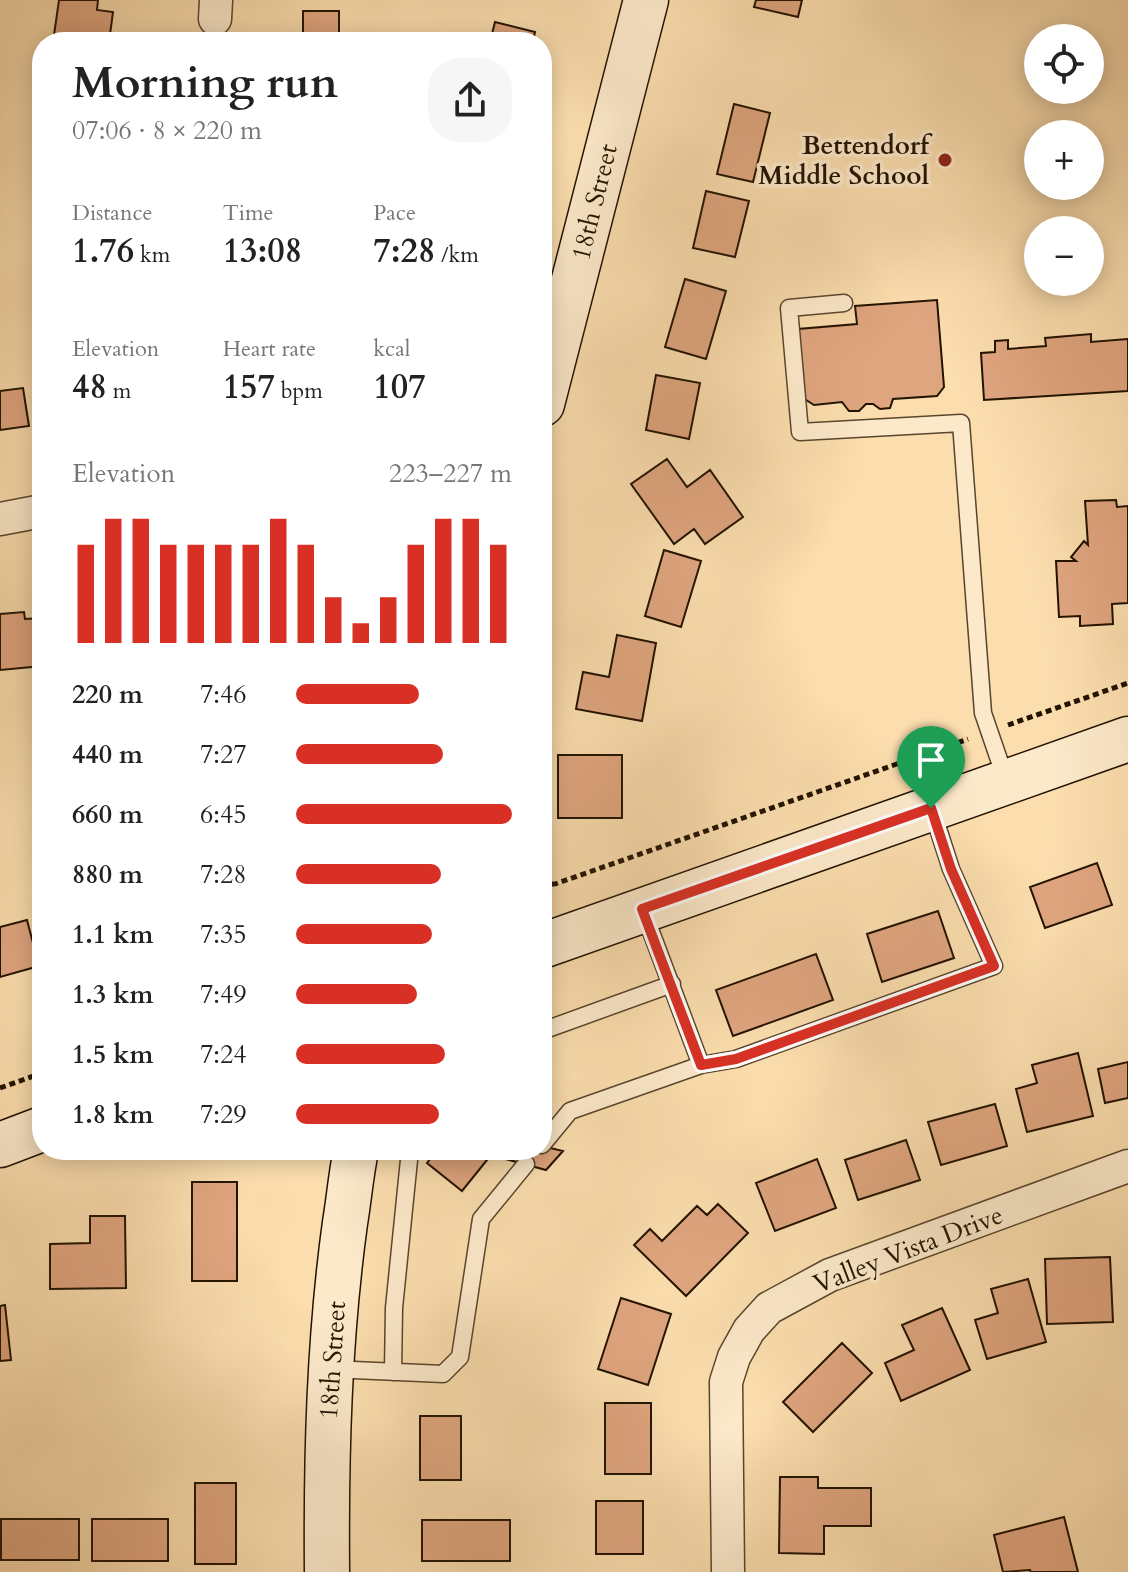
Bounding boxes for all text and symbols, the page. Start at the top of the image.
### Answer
map controls [1024,24,1104,296]
button: locate [1024,24,1104,104]
text: Morning run [72,53,338,113]
button: share [428,58,512,142]
text: 07:06 · 8 × 220 m [72,113,262,148]
button: + [1024,120,1104,200]
place label: Bettendorf Middle School [758,128,933,193]
street label: 18th Street [563,140,626,264]
marker: Bettendorf Middle School [936,151,954,169]
text: Distance [72,198,152,228]
text: Time [223,198,274,228]
text: Pace [373,198,416,228]
button: − [1024,216,1104,296]
text: 1.76 [72,228,134,274]
text: 13:08 [223,228,302,274]
text: 7:28 [373,228,435,274]
text: km [134,240,170,270]
text: /km [435,240,479,270]
text: Elevation [72,334,159,364]
text: Heart rate [223,334,316,364]
text: kcal [373,334,410,364]
text: 48 [72,364,107,410]
text: 157 [223,364,275,410]
text: 107 [373,364,426,410]
text: m [107,376,131,406]
text: bpm [275,376,323,406]
text: Elevation [72,456,175,491]
text: 223–227 m [389,456,512,491]
text: 220 m [72,677,143,712]
text: 7:46 [200,677,247,712]
pin [897,726,965,808]
text: 440 m [72,737,143,772]
text: 7:27 [200,737,247,772]
icon: arrive [909,738,953,782]
text: 660 m [72,797,143,832]
text: 6:45 [200,797,247,832]
text: 880 m [72,857,143,892]
text: 7:28 [200,857,247,892]
text: 1.1 km [72,917,153,952]
text: 7:35 [200,917,247,952]
text: 1.3 km [72,977,153,1012]
text: 7:49 [200,977,247,1012]
text: 1.5 km [72,1037,153,1072]
text: 7:24 [200,1037,247,1072]
text: 1.8 km [72,1097,153,1132]
text: 7:29 [200,1097,247,1132]
street label: Valley Vista Drive [808,1197,1008,1302]
street label: 18th Street [311,1300,354,1420]

